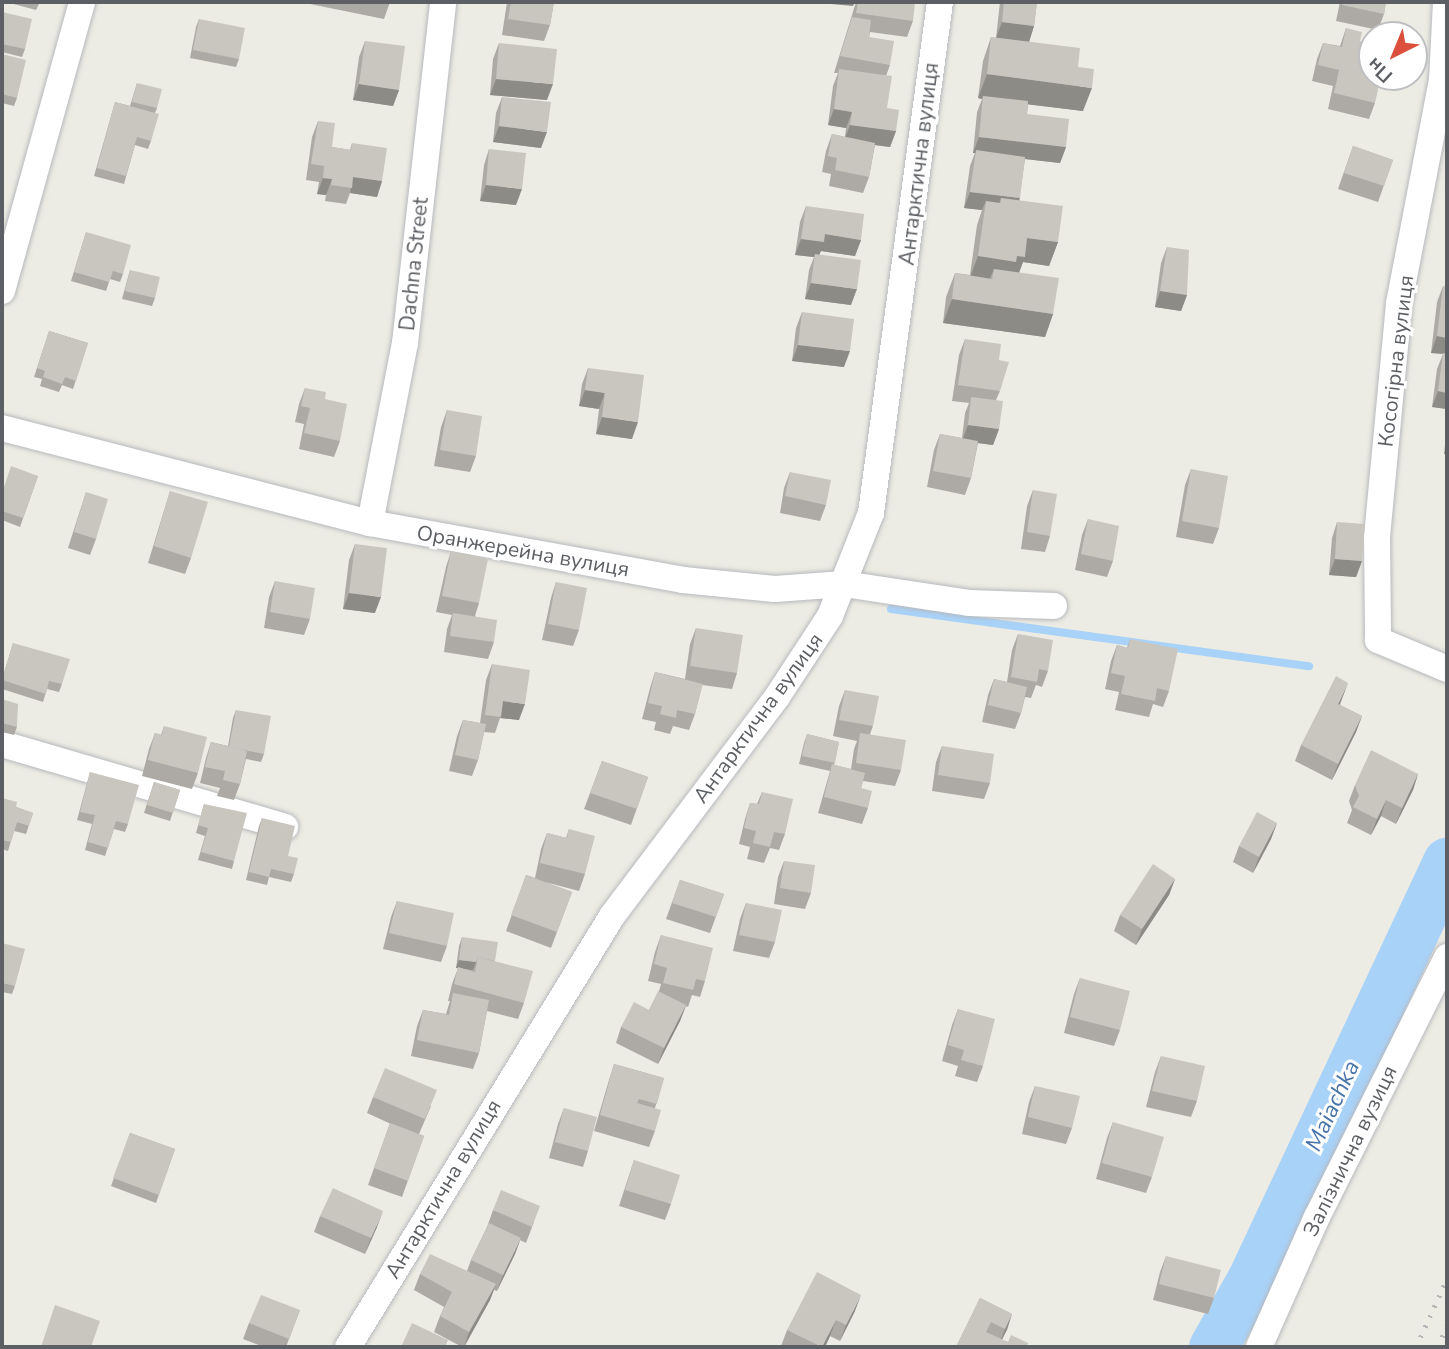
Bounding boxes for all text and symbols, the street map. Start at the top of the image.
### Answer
north arrow [1358,21,1428,91]
text: Пн [1362,51,1398,88]
street label: Антарктична вулиця [894,61,944,267]
street label: Dachna Street [394,196,434,332]
street label: Косогірна вулиця [1373,274,1419,448]
street label: Оранжерейна вулиця [415,520,631,582]
street label: Антарктична вулиця [688,628,828,808]
water label: Maiachka [1300,1056,1366,1156]
street label: Залізнична вузиця [1298,1062,1402,1240]
street label: Антарктична вулиця [380,1095,506,1283]

